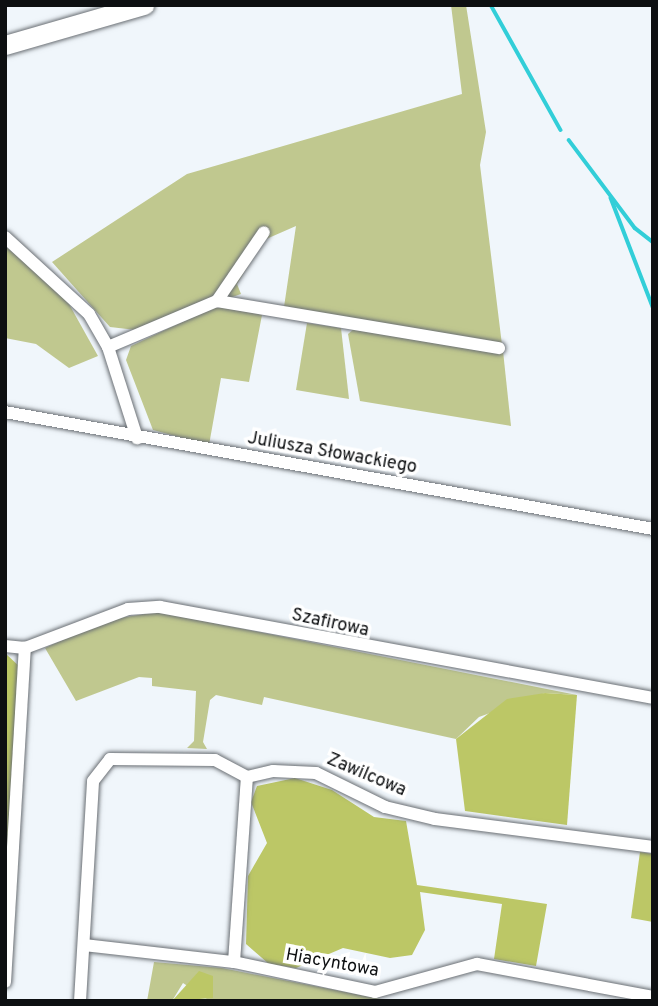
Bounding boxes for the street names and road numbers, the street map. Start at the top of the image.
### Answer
street label: Juliusza Słowackiego [246,428,418,480]
street label: Szafirowa [289,605,371,643]
street label: Zawilcowa [323,750,409,802]
street label: Hiacyntowa [284,945,380,983]

